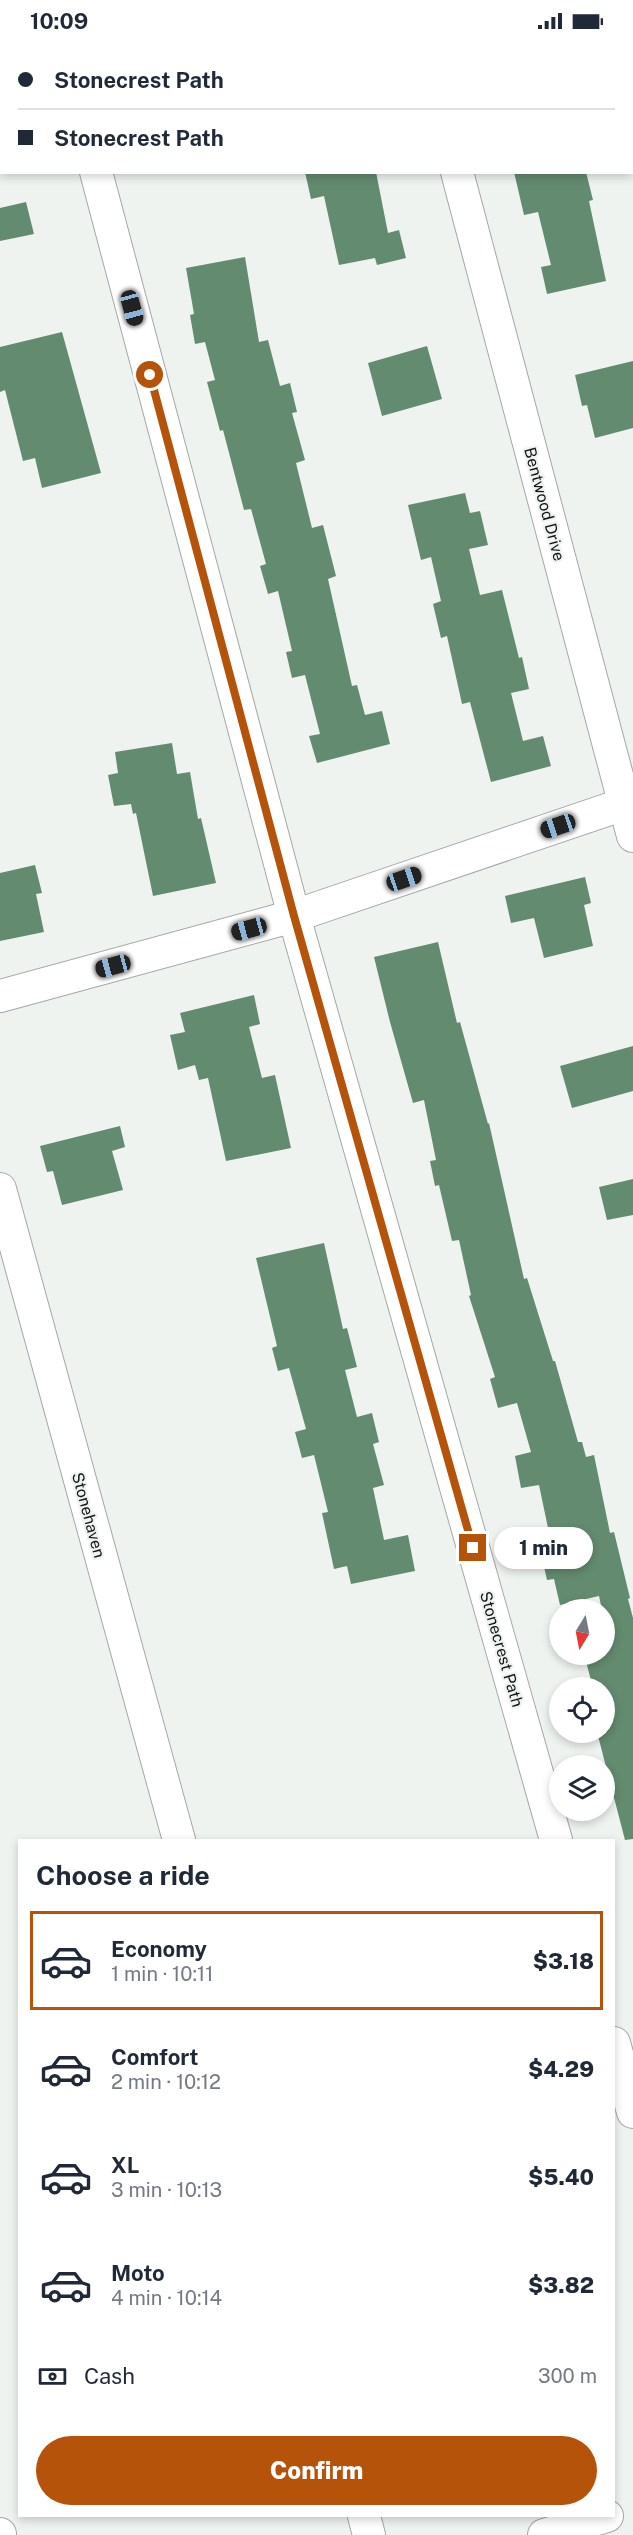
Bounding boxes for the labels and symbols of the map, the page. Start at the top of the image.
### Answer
car [119,288,145,328]
route start [136,361,163,388]
street label: Bentwood Drive [520,445,569,563]
car [538,812,578,840]
car [384,865,424,893]
car [229,916,269,942]
car [93,953,133,979]
street label: Stonehaven [68,1470,109,1560]
callout: 1 min [494,1527,593,1569]
route end [459,1534,486,1561]
street label: Stonecrest Path [476,1589,527,1709]
north arrow [549,1599,615,1665]

